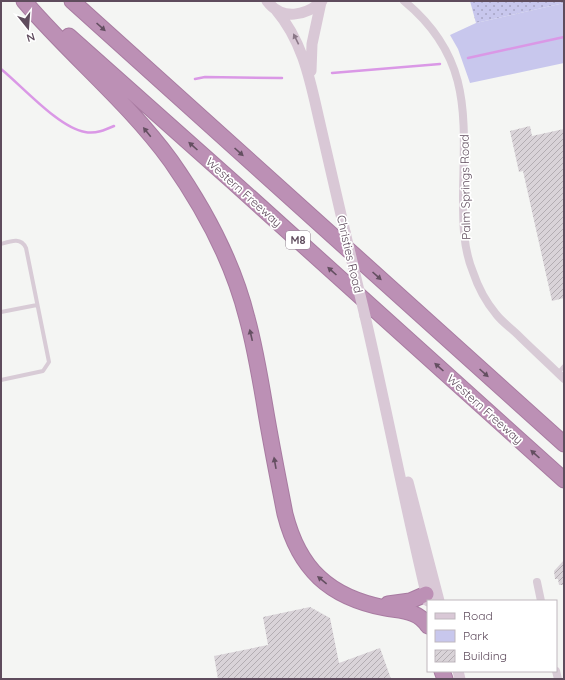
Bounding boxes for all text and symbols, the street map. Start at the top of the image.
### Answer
north arrow [8,8,48,48]
one-way arrow [96,22,106,32]
text: N [25,30,37,45]
one-way arrow [293,33,299,44]
one-way arrow [143,126,151,137]
street label: Palm Springs Road [457,134,473,240]
one-way arrow [188,142,198,151]
one-way arrow [234,147,244,156]
street label: Western Freeway [203,154,285,230]
street label: Christies Road [334,214,366,294]
road number: M8 [286,231,310,249]
one-way arrow [326,266,337,275]
one-way arrow [372,272,382,281]
one-way arrow [248,329,254,341]
one-way arrow [434,363,443,372]
one-way arrow [479,368,489,377]
street label: Western Freeway [444,371,526,447]
one-way arrow [530,450,540,459]
one-way arrow [272,457,278,469]
one-way arrow [317,576,328,585]
legend [427,600,557,672]
text: Road [463,608,493,623]
text: Park [463,628,488,643]
text: Building [463,648,507,663]

